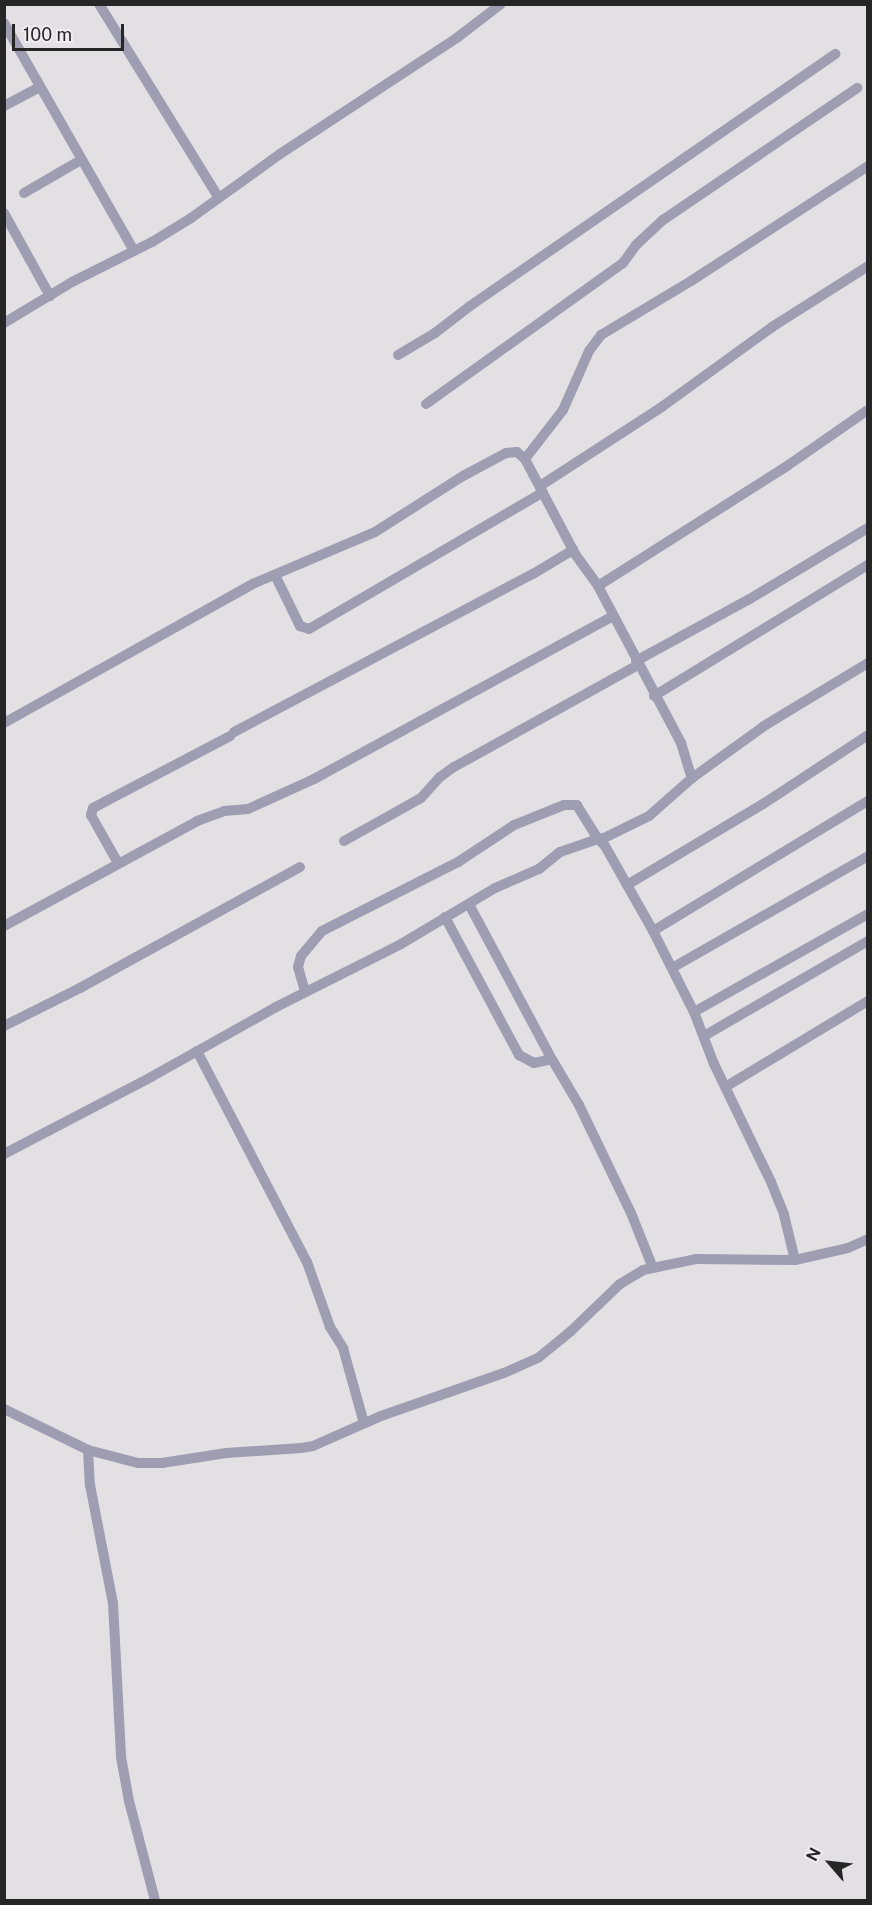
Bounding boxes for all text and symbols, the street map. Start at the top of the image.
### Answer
scale bar [15,12,128,50]
text: 100 m [23,24,72,45]
north arrow [800,1833,860,1893]
text: N [802,1844,825,1864]

